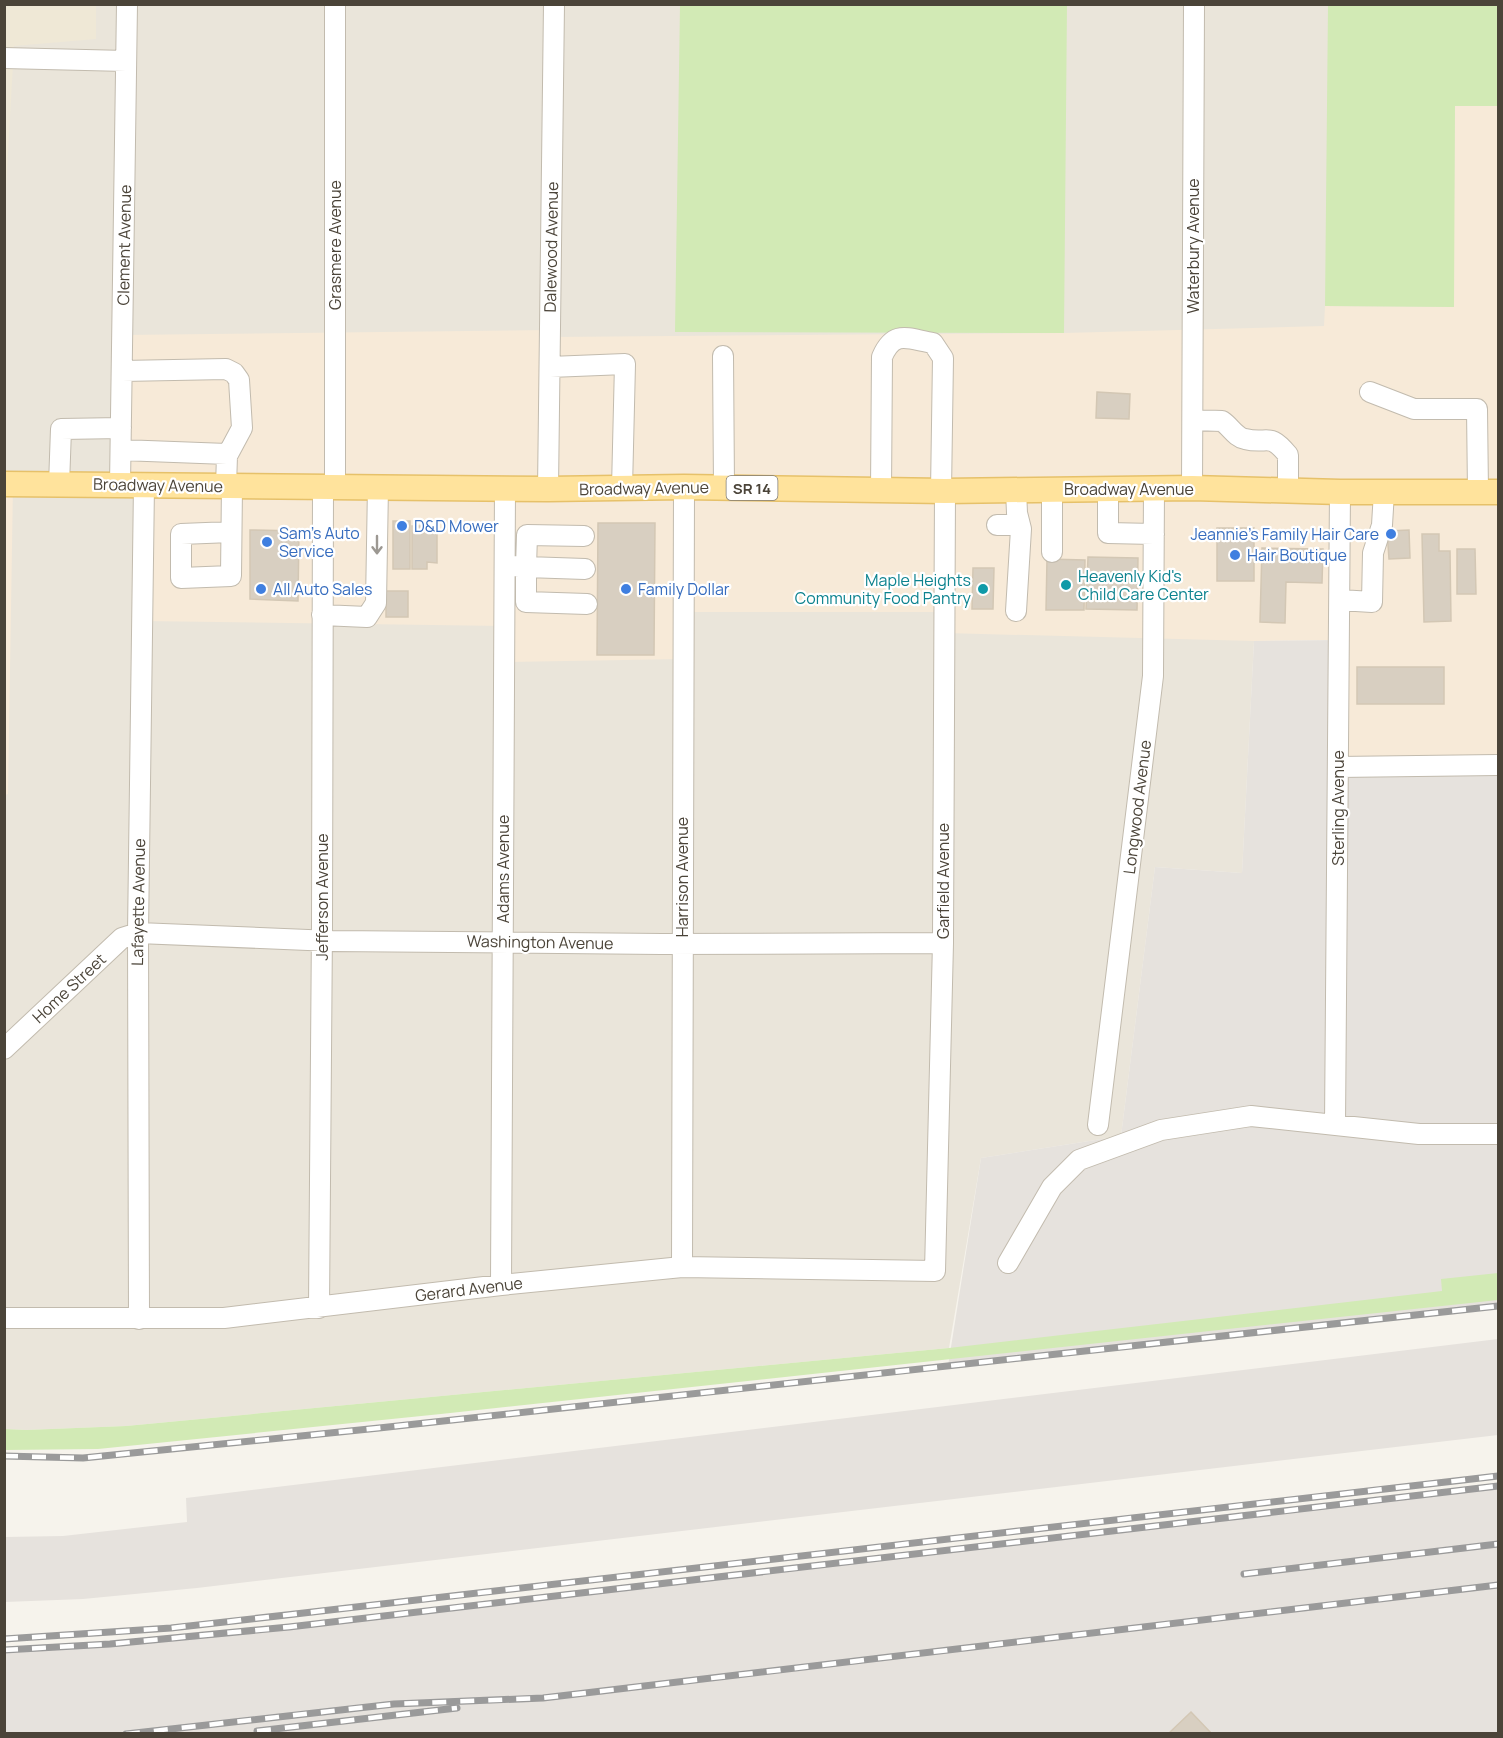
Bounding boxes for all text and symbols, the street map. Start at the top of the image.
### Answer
street label: Waterbury Avenue [1182,178,1204,314]
street label: Grasmere Avenue [324,180,346,310]
street label: Dalewood Avenue [539,181,563,313]
street label: Clement Avenue [112,184,136,306]
street label: Broadway Avenue [93,473,223,497]
street label: Broadway Avenue [579,476,709,500]
road number: SR 14 [726,476,777,500]
street label: Broadway Avenue [1064,478,1194,500]
place label: D&D Mower [414,515,499,537]
marker: D&D Mower [395,519,409,533]
place label: Sam's Auto Service [279,522,360,562]
place label: Jeannie's Family Hair Care [1190,523,1379,545]
marker: Jeannie's Family Hair Care [1384,527,1398,541]
one-way arrow [371,534,383,554]
marker: Sam's Auto Service [260,535,274,549]
place label: Hair Boutique [1247,544,1347,566]
marker: Hair Boutique [1228,548,1242,562]
place label: Heavenly Kid's Child Care Center [1078,565,1209,605]
place label: Maple Heights Community Food Pantry [795,569,972,609]
place label: All Auto Sales [273,578,372,600]
place label: Family Dollar [638,578,730,600]
marker: Heavenly Kid's Child Care Center [1059,578,1073,592]
marker: All Auto Sales [254,582,268,596]
marker: Family Dollar [619,582,633,596]
marker: Maple Heights Community Food Pantry [976,582,990,596]
street label: Longwood Avenue [1118,739,1156,875]
street label: Sterling Avenue [1327,750,1349,866]
street label: Adams Avenue [492,815,514,923]
street label: Harrison Avenue [671,817,693,937]
street label: Garfield Avenue [932,823,954,939]
street label: Jefferson Avenue [311,833,333,961]
street label: Lafayette Avenue [126,838,150,966]
street label: Washington Avenue [466,930,614,954]
street label: Home Street [27,948,111,1028]
street label: Gerard Avenue [414,1271,524,1307]

